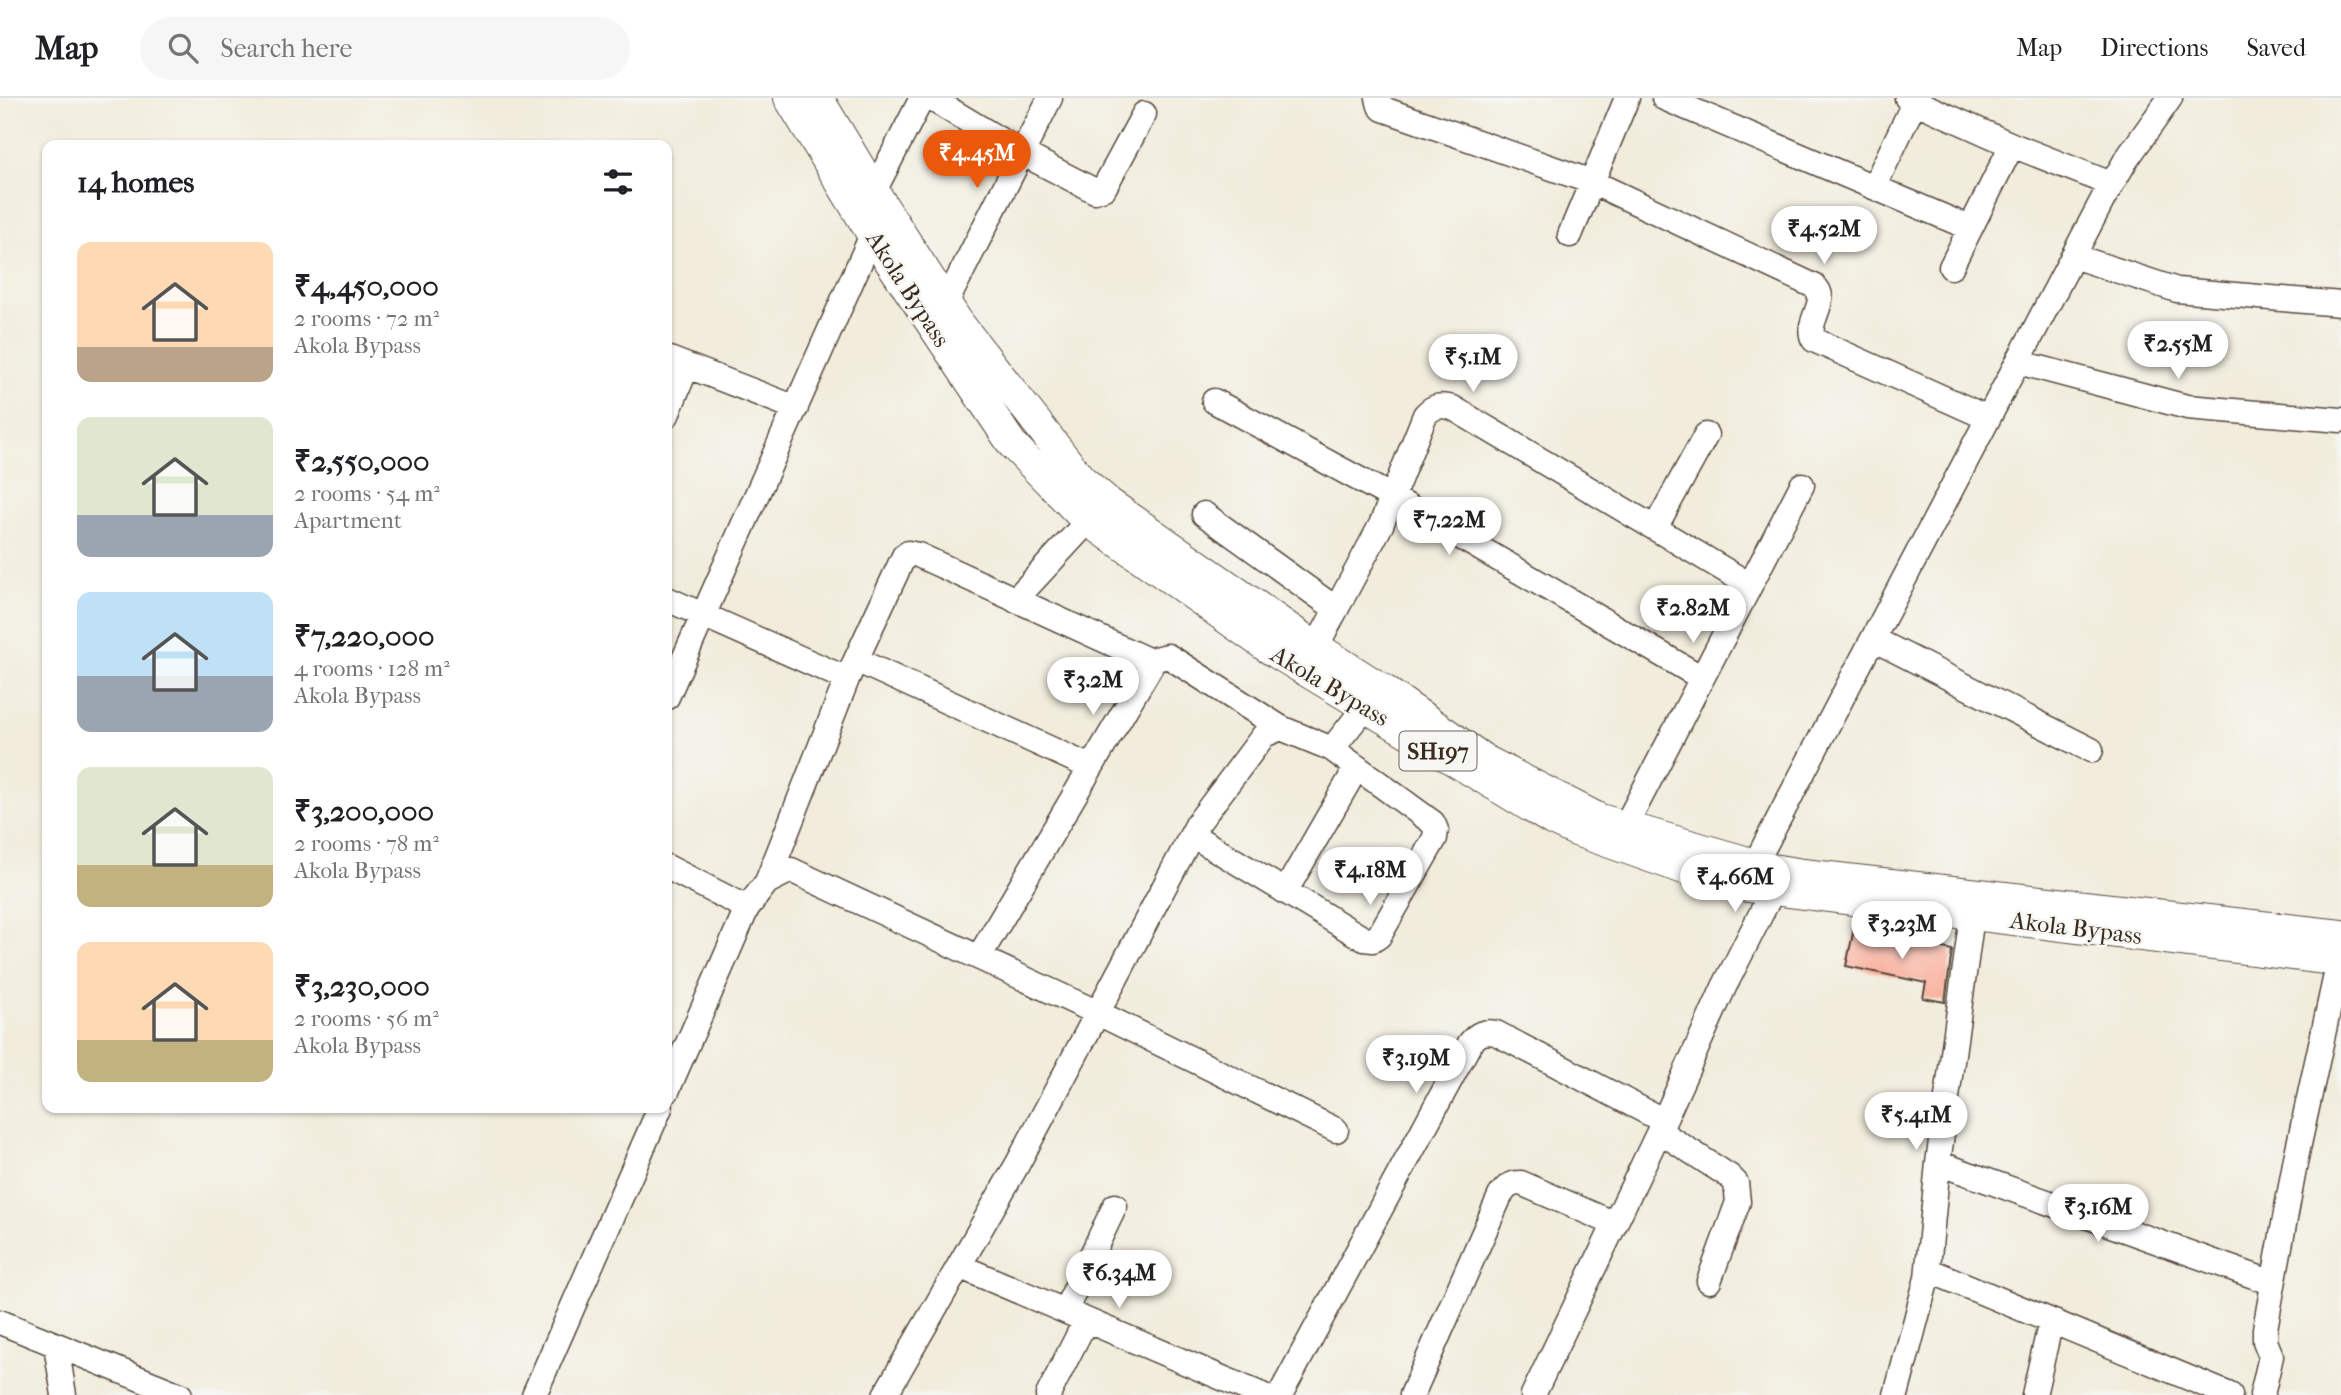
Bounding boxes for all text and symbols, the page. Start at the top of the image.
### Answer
search box [140,17,630,80]
text: Map [35,29,98,68]
icon: search [164,29,202,67]
text: Search here [220,33,352,64]
text: Map [2016,34,2062,62]
text: Directions [2100,34,2208,62]
text: Saved [2246,34,2306,62]
pin: ₹4.45M [920,130,1034,190]
text: ₹4.45M [939,139,1015,166]
icon: filters [599,163,637,201]
text: 14 homes [77,165,194,200]
pin: ₹4.52M [1767,206,1881,266]
text: ₹4.52M [1787,215,1861,242]
street label: Akola Bypass [860,225,956,352]
text: ₹4,450,000 [294,269,439,304]
icon: home [133,270,217,354]
text: 2 rooms · 72 m² [294,305,439,332]
pin: ₹2.55M [2121,322,2235,381]
text: ₹2.55M [2143,330,2213,357]
text: Akola Bypass [294,332,421,359]
pin: ₹5.1M [1424,334,1522,394]
text: ₹5.1M [1445,343,1501,370]
text: ₹2,550,000 [294,444,430,479]
icon: home [133,445,217,529]
text: 2 rooms · 54 m² [294,480,440,507]
pin: ₹7.22M [1392,498,1506,557]
text: ₹7.22M [1413,506,1486,533]
text: Apartment [294,507,402,534]
pin: ₹2.82M [1636,586,1750,645]
text: ₹2.82M [1656,594,1730,621]
text: ₹7,220,000 [294,619,435,654]
icon: home [133,620,217,704]
street label: Akola Bypass [1265,639,1394,732]
text: 4 rooms · 128 m² [294,655,450,682]
pin: ₹3.2M [1044,658,1142,717]
text: ₹3.2M [1063,666,1123,693]
text: Akola Bypass [294,682,421,709]
road number: SH197 [1400,732,1476,771]
text: ₹3,200,000 [294,794,434,829]
icon: home [133,795,217,879]
text: 2 rooms · 78 m² [294,830,439,857]
pin: ₹4.18M [1313,848,1427,907]
pin: ₹4.66M [1678,854,1792,914]
text: ₹4.18M [1334,856,1406,883]
text: Akola Bypass [294,857,421,884]
text: ₹4.66M [1696,863,1774,890]
pin: ₹3.23M [1845,902,1959,961]
street label: Akola Bypass [2007,906,2144,950]
text: ₹3.23M [1867,910,1937,937]
text: ₹3,230,000 [294,969,430,1004]
icon: home [133,970,217,1054]
text: 2 rooms · 56 m² [294,1005,439,1032]
text: Akola Bypass [294,1032,421,1059]
pin: ₹3.19M [1359,1035,1473,1095]
text: ₹3.19M [1382,1044,1450,1071]
pin: ₹5.41M [1859,1093,1973,1152]
text: ₹5.41M [1881,1101,1951,1128]
pin: ₹3.16M [2041,1184,2155,1244]
text: ₹3.16M [2064,1193,2132,1220]
pin: ₹6.34M [1062,1250,1176,1310]
text: ₹6.34M [1082,1259,1156,1286]

